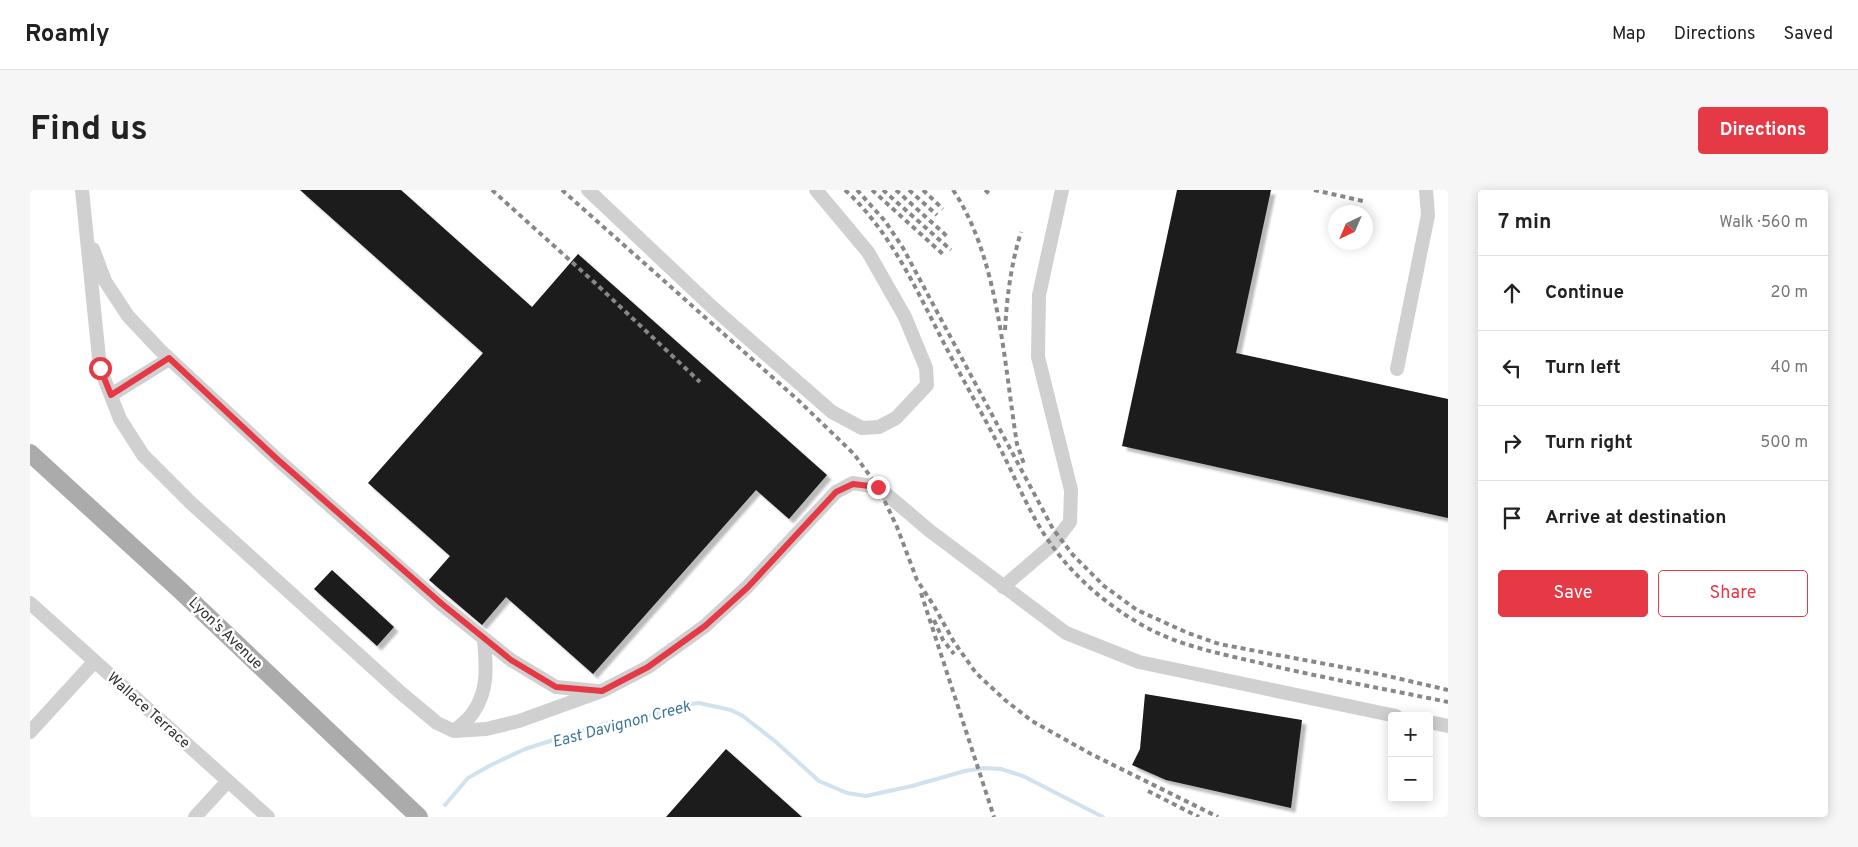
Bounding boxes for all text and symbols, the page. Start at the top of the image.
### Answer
text: Roamly [25,20,110,50]
text: Map [1612,23,1646,46]
text: Directions [1674,23,1756,46]
text: Saved [1784,23,1833,46]
button: Directions [1698,107,1828,154]
text: Find us [30,108,148,152]
north arrow [1328,205,1373,250]
text: 7 min [1498,209,1551,236]
text: Walk · 560 m [1719,213,1808,233]
icon: ahead [1498,279,1526,307]
text: Continue [1545,281,1624,305]
text: 20 m [1771,283,1808,303]
icon: left [1498,354,1526,382]
text: Turn left [1545,356,1621,380]
route start [89,357,112,380]
text: 40 m [1770,358,1808,378]
icon: right [1498,429,1526,457]
text: Turn right [1545,431,1633,455]
text: 500 m [1760,433,1808,453]
route end [867,476,890,499]
icon: arrive [1498,504,1526,532]
text: Arrive at destination [1545,506,1726,530]
button: Save [1498,570,1648,617]
button: Share [1658,570,1808,617]
street label: Lyon's Avenue [184,594,266,674]
street label: Wallace Terrace [102,669,194,753]
water label: East Davignon Creek [550,697,694,753]
map controls [1388,712,1433,802]
button: + [1388,712,1433,757]
button: − [1388,757,1433,802]

